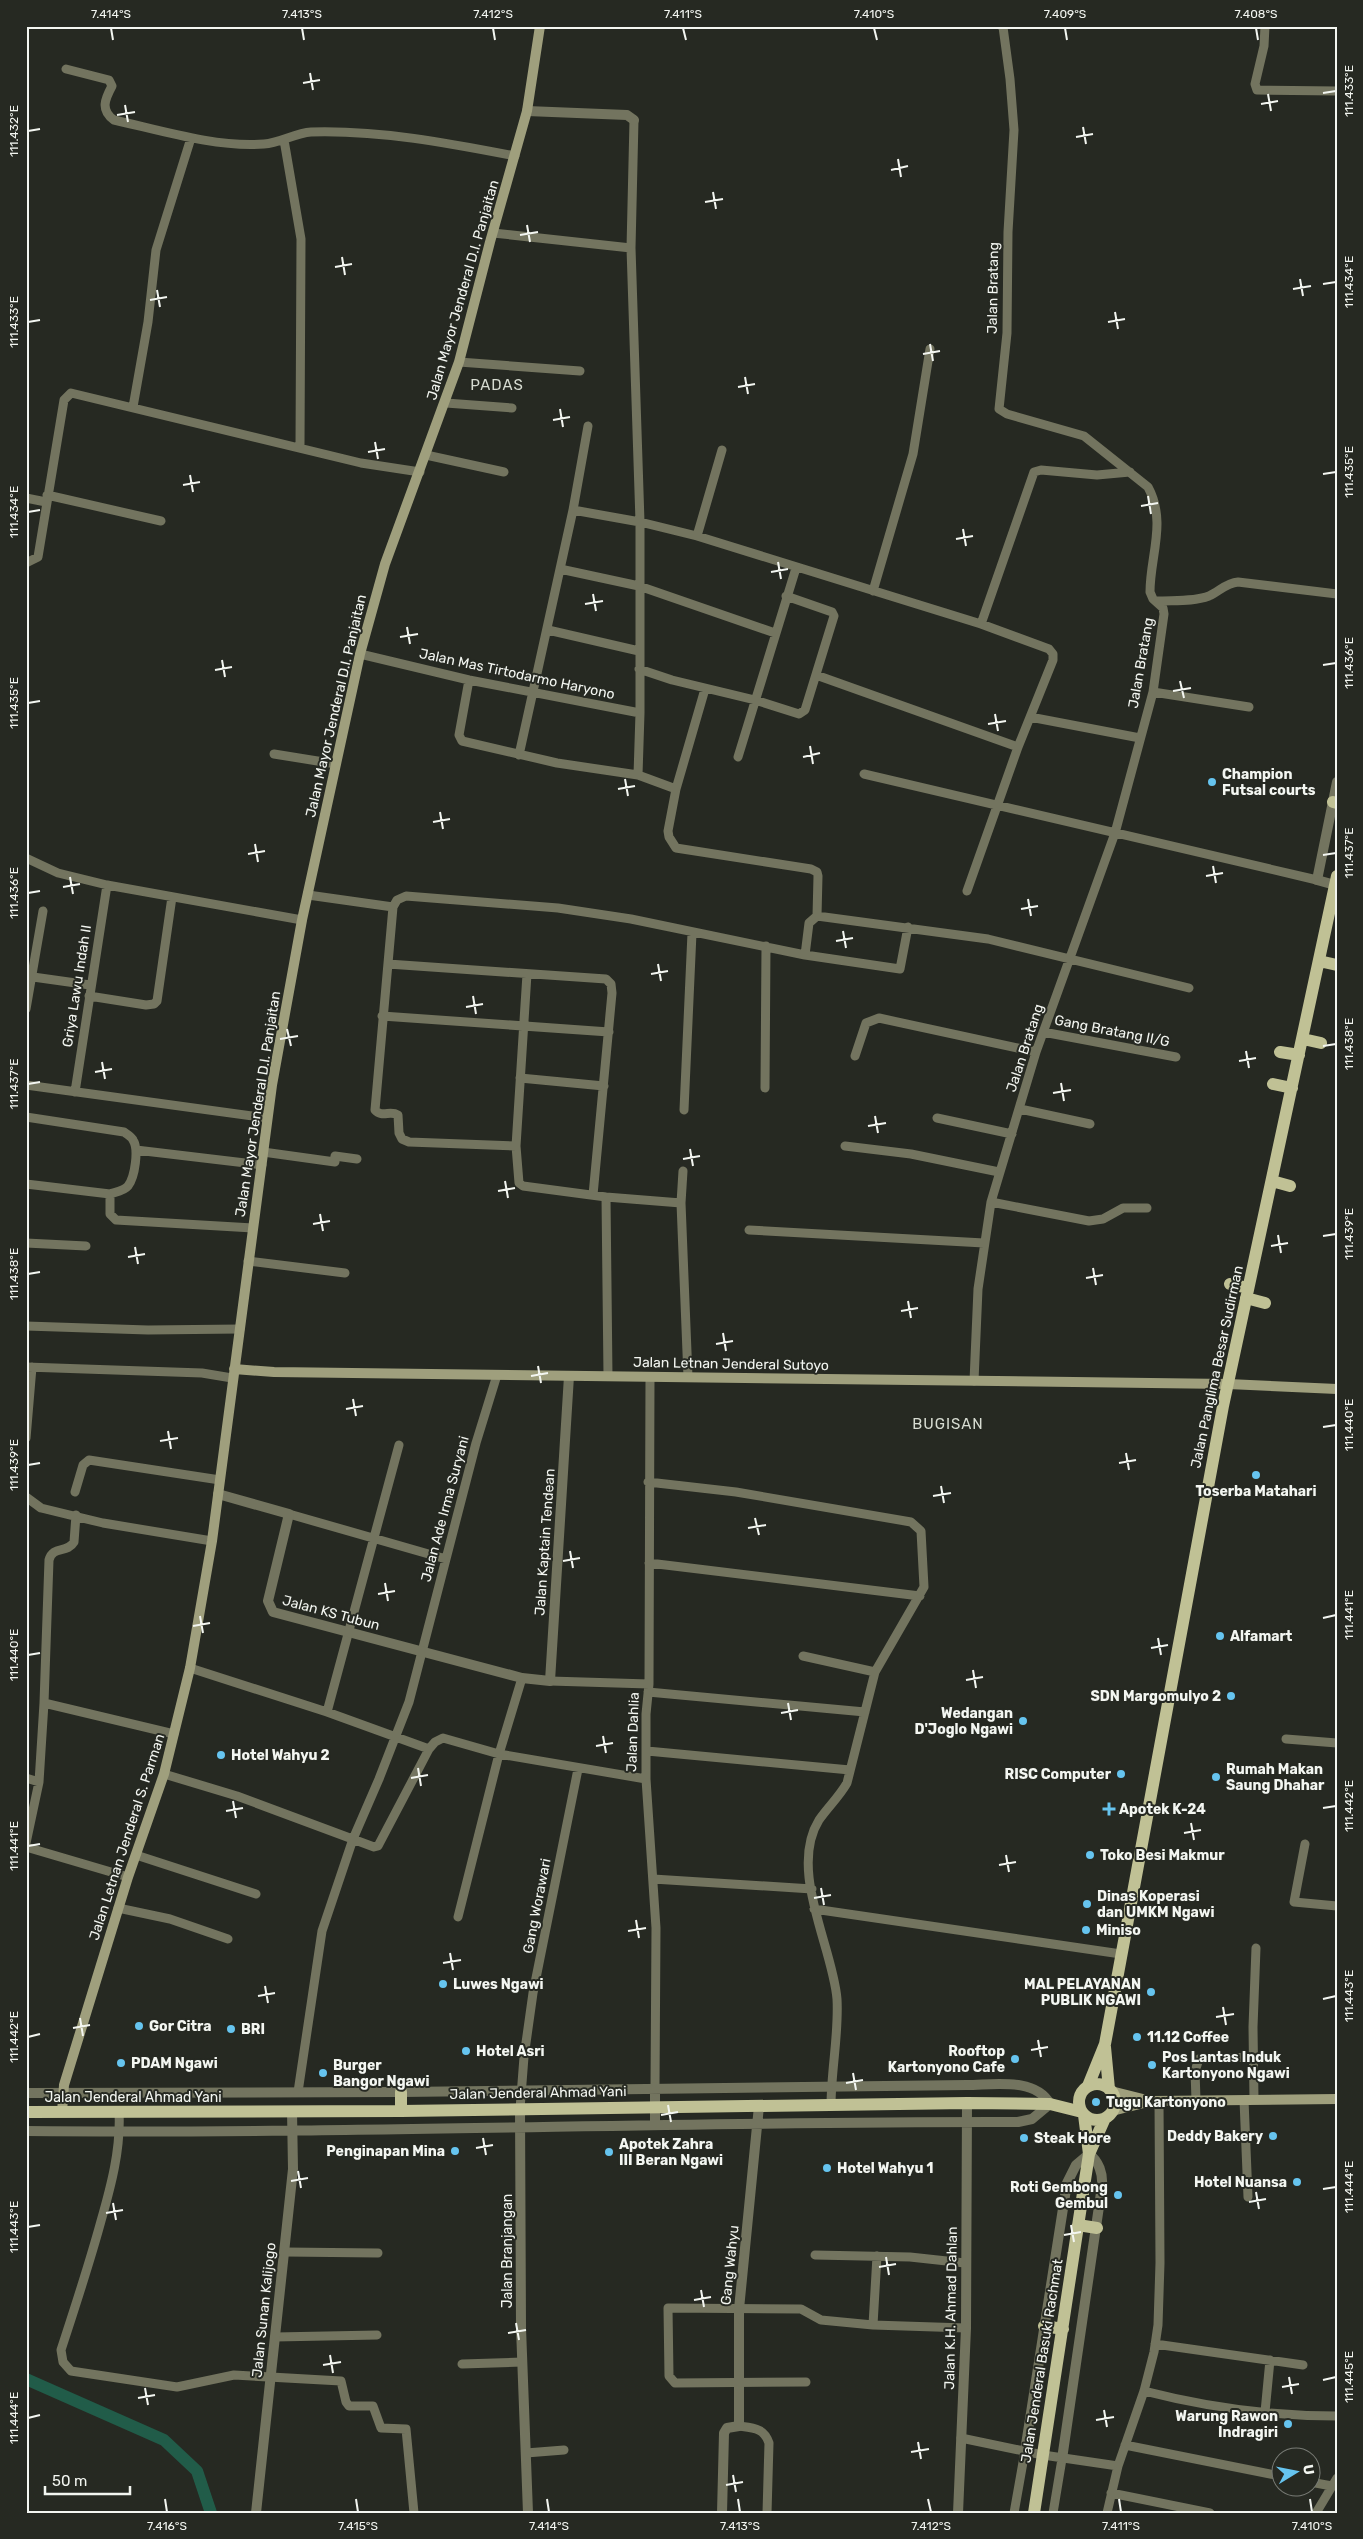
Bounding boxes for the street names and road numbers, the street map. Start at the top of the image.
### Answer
street label: Jalan Mayor Jenderal D.I. Panjaitan [423,178,503,402]
street label: Jalan Bratang [984,242,1002,334]
street label: Jalan Mayor Jenderal D.I. Panjaitan [302,593,370,819]
street label: Jalan Bratang [1125,616,1157,710]
street label: Jalan Mas Tirtodarmo Haryono [418,645,616,703]
street label: Griya Lawu Indah II [59,924,95,1048]
street label: Jalan Mayor Jenderal D.I. Panjaitan [232,990,284,1218]
street label: Jalan Bratang [1003,1002,1047,1094]
street label: Gang Bratang II/G [1053,1012,1171,1050]
street label: Jalan Panglima Besar Sudirman [1187,1264,1247,1470]
street label: Jalan Letnan Jenderal Sutoyo [633,1354,829,1374]
street label: Jalan Ade Irma Suryani [417,1434,473,1584]
street label: Jalan Kaptain Tendean [531,1468,559,1616]
street label: Jalan KS Tubun [280,1592,382,1634]
street label: Jalan Dahlia [623,1692,643,1772]
street label: Jalan Letnan Jenderal S. Parman [86,1732,168,1942]
street label: Gang Worawari [519,1857,555,1955]
street label: Jalan Jenderal Ahmad Yani [449,2083,627,2103]
street label: Jalan Jenderal Ahmad Yani [44,2089,222,2106]
street label: Jalan Branjangan [499,2194,516,2308]
street label: Gang Wahyu [717,2224,743,2306]
street label: Jalan K.H. Ahmad Dahlan [941,2226,961,2390]
street label: Jalan Sunan Kalijogo [248,2242,280,2378]
street label: Jalan Jenderal Basuki Rachmat [1017,2257,1067,2464]

